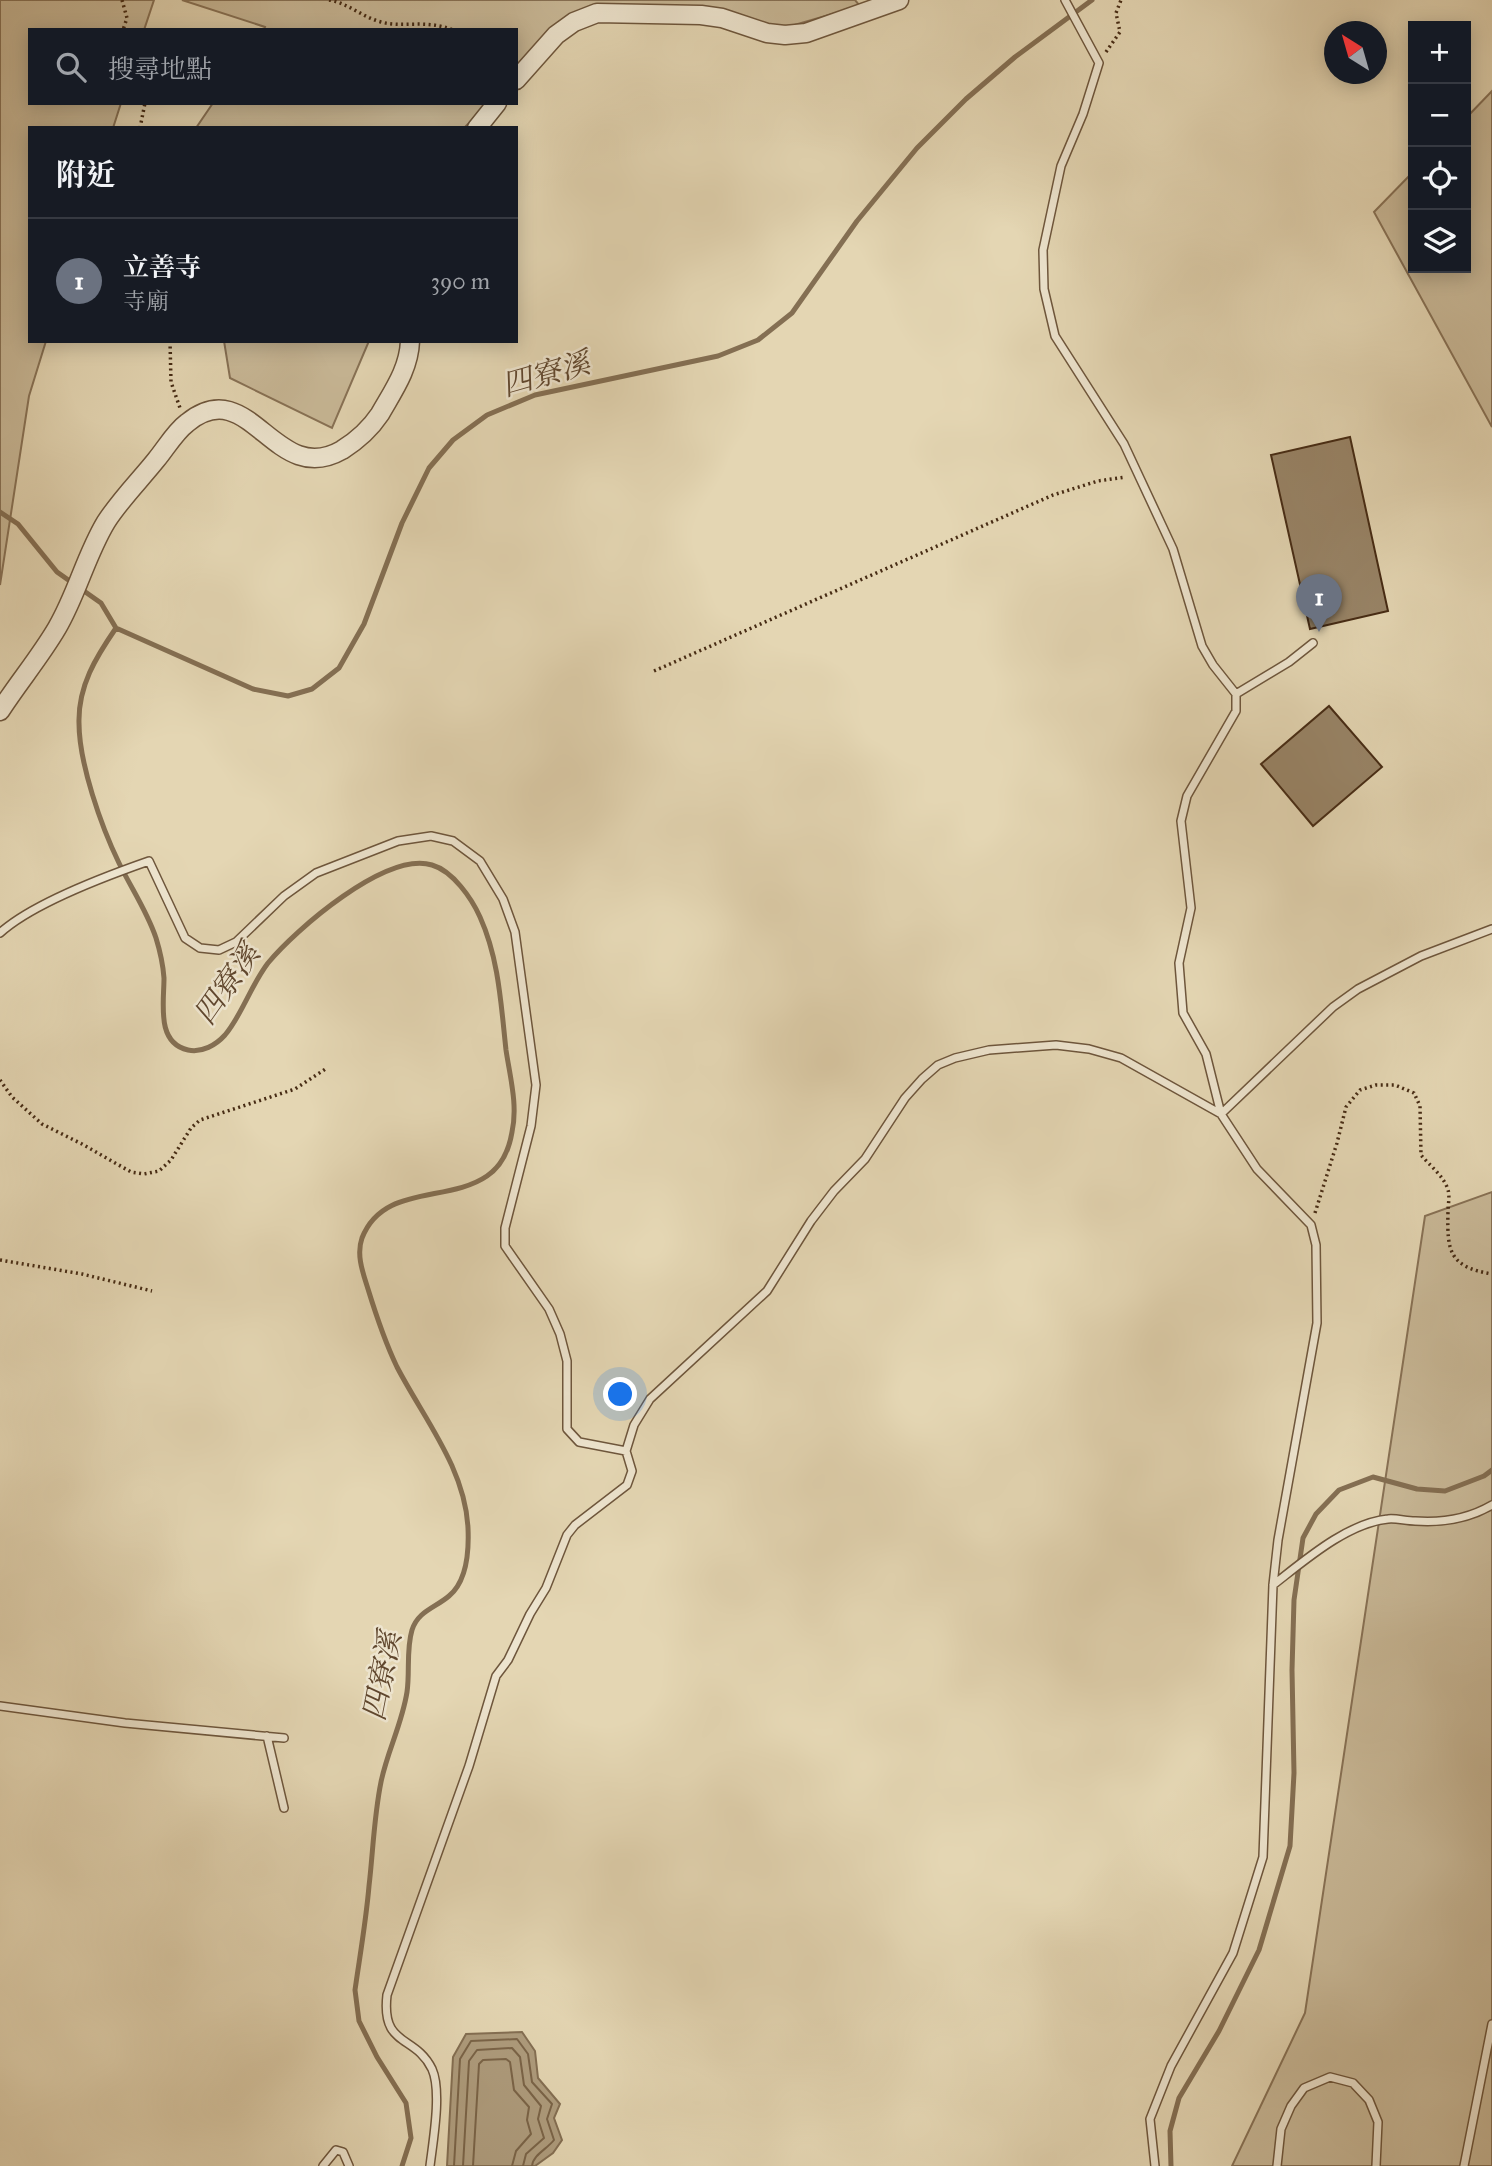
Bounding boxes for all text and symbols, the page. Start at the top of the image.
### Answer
north arrow [1324,21,1387,84]
map controls [1408,21,1471,273]
button: + [1408,21,1471,84]
search box [28,28,518,105]
icon: search [52,48,90,86]
text: 搜尋地點 [108,53,212,85]
button: − [1408,84,1471,147]
button: locate [1408,147,1471,210]
text: 附近 [56,157,116,193]
button: layers [1408,210,1471,273]
text: 立善寺 [123,251,201,283]
text: 1 [74,267,84,295]
text: 390 m [431,267,490,295]
text: 寺廟 [123,287,169,315]
water label: 四寮溪 [498,343,597,404]
pin: 1 [1296,574,1342,632]
water label: 四寮溪 [186,934,269,1031]
your location [603,1377,637,1411]
water label: 四寮溪 [356,1625,409,1724]

